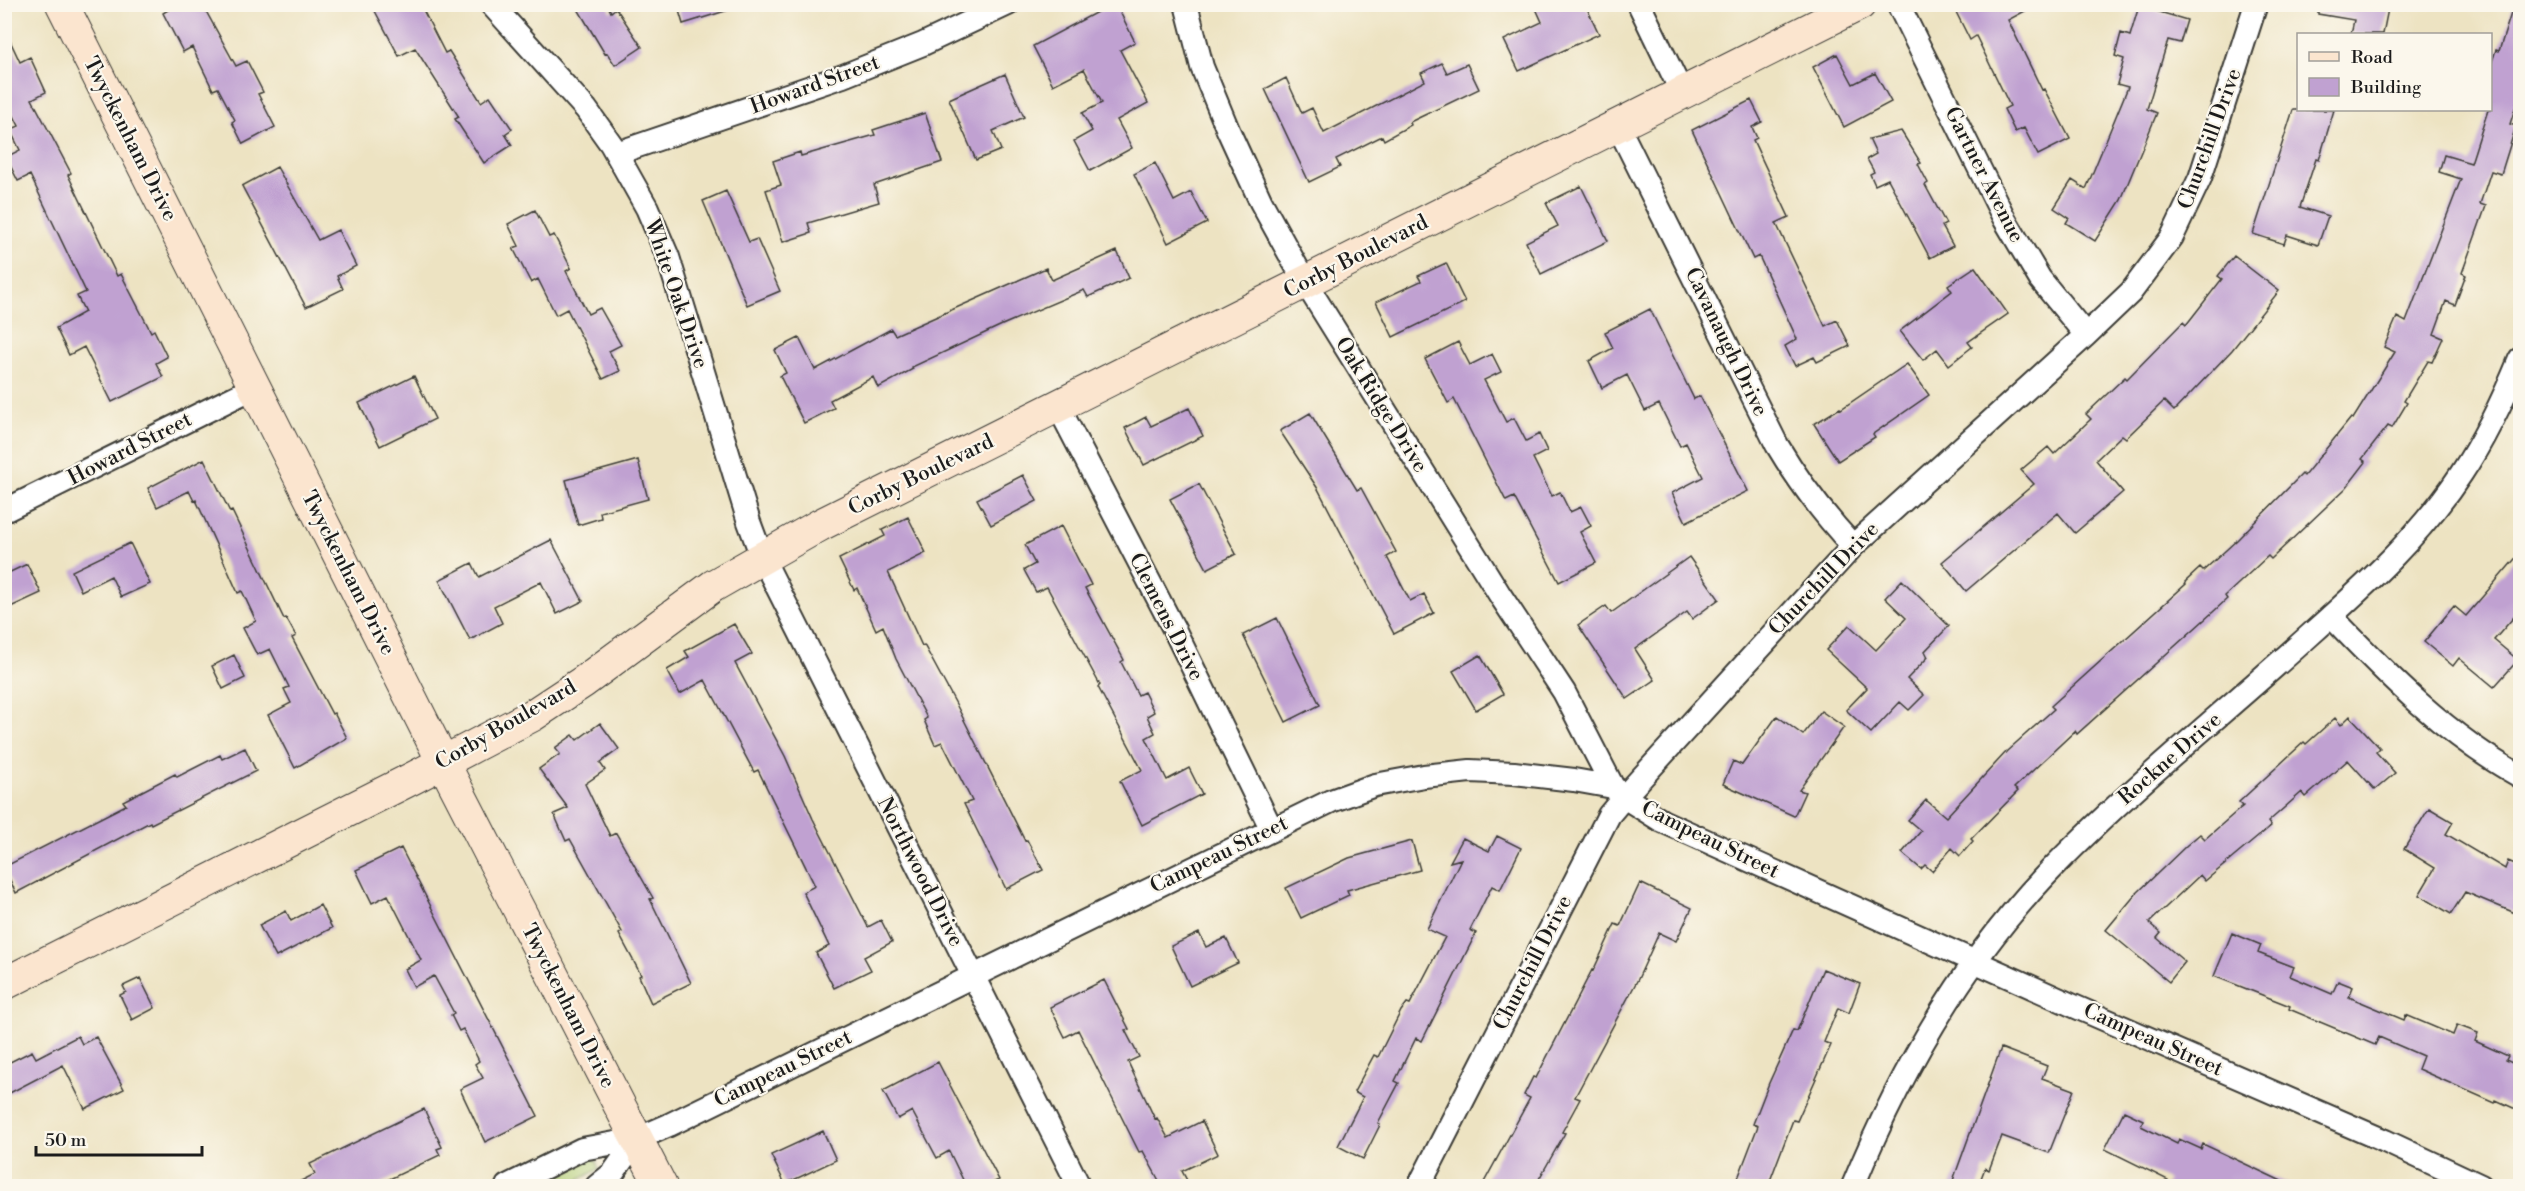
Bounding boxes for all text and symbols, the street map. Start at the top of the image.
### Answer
legend [2297,33,2492,111]
text: Road [2351,46,2394,69]
street label: Howard Street [747,49,884,120]
street label: Twyckenham Drive [77,52,183,226]
street label: Churchill Drive [2173,65,2247,213]
text: Building [2350,76,2422,99]
street label: Gartner Avenue [1939,103,2029,247]
street label: Corby Boulevard [1279,209,1433,305]
street label: White Oak Drive [638,215,714,372]
street label: Cavanaugh Drive [1679,263,1773,421]
street label: Oak Ridge Drive [1329,332,1433,478]
street label: Howard Street [64,406,197,491]
street label: Corby Boulevard [844,429,998,521]
street label: Twyckenham Drive [295,486,401,660]
street label: Churchill Drive [1763,517,1885,641]
street label: Clemens Drive [1123,549,1209,685]
street label: Corby Boulevard [431,674,581,776]
street label: Rockne Drive [2113,707,2227,811]
street label: Northwood Drive [871,793,969,951]
street label: Campeau Street [1637,795,1784,885]
street label: Campeau Street [1146,810,1293,900]
street label: Churchill Drive [1488,891,1578,1035]
street label: Twyckenham Drive [515,919,621,1093]
street label: Campeau Street [2079,998,2227,1083]
street label: Campeau Street [710,1024,857,1114]
scale bar [36,1119,202,1157]
text: 50 m [45,1129,87,1152]

